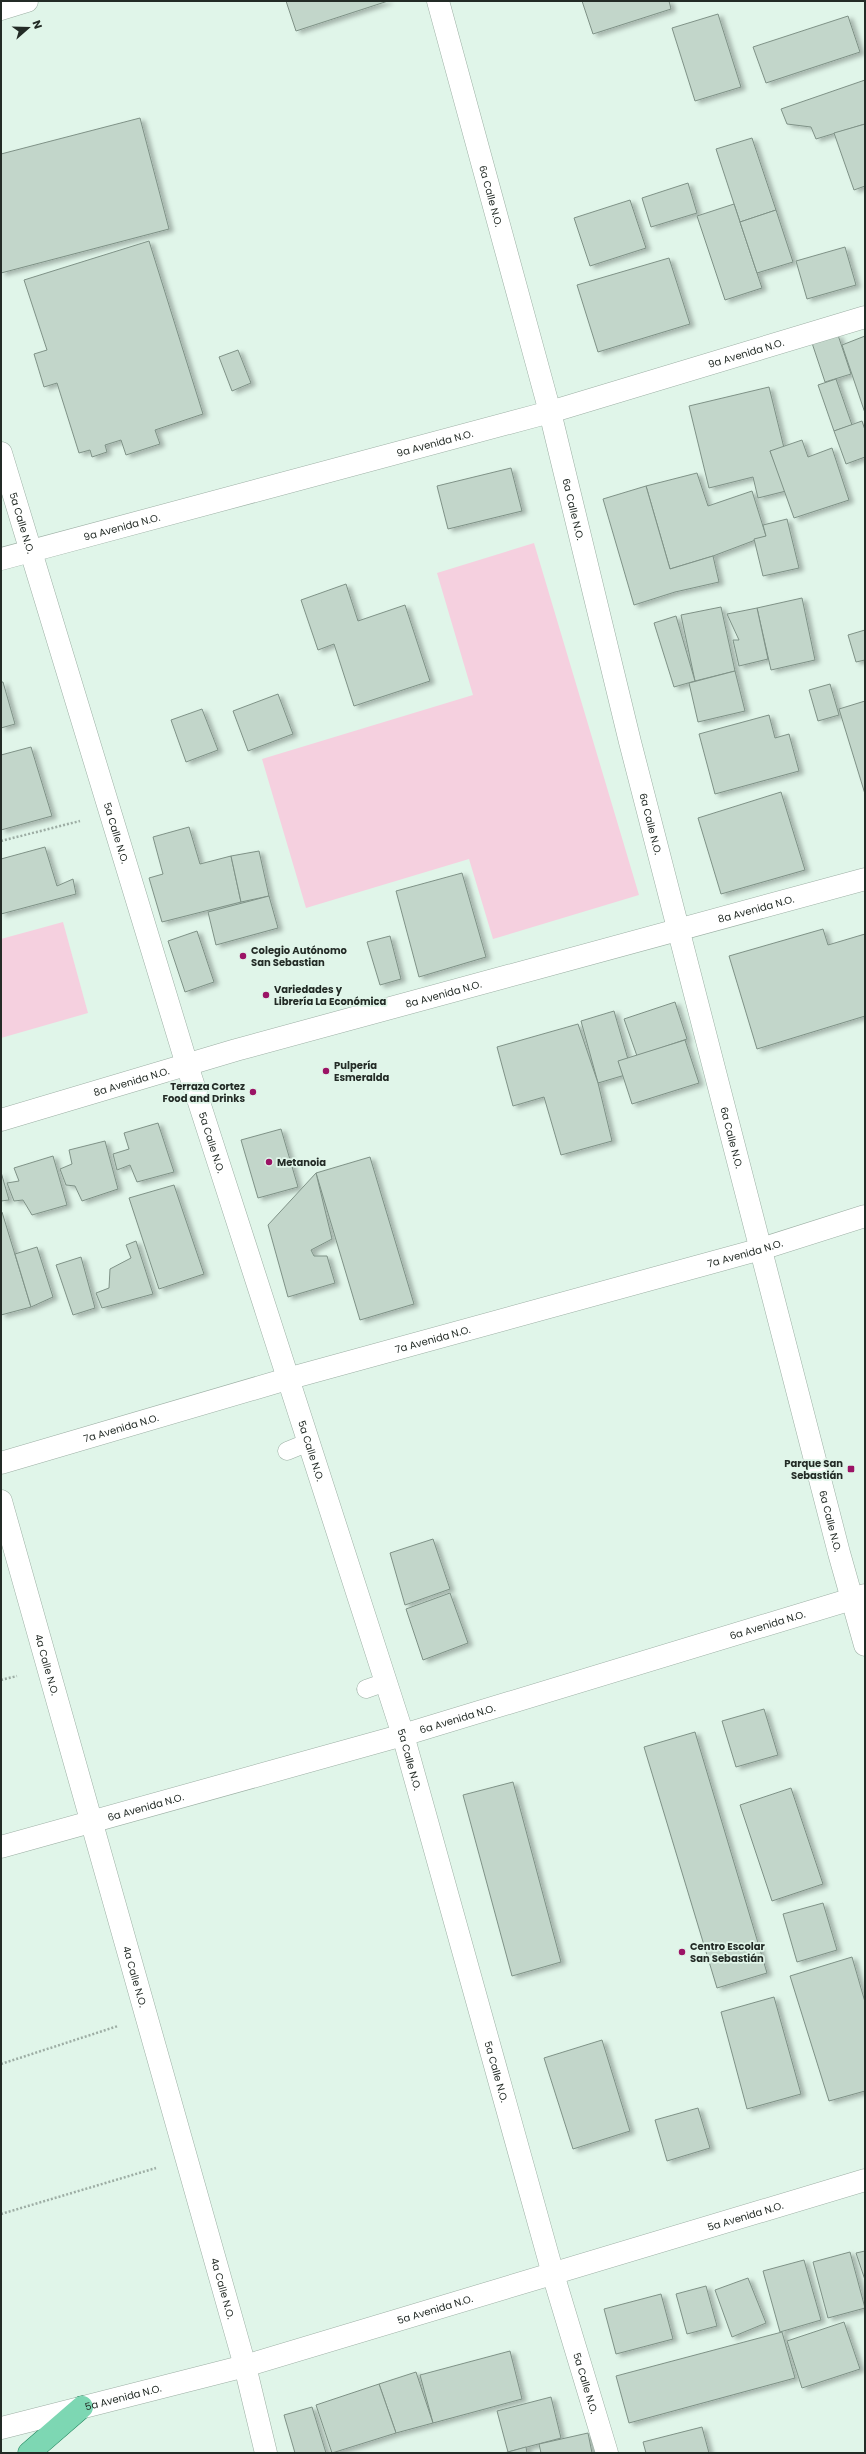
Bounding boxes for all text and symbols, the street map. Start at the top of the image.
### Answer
north arrow [8,8,48,48]
text: N [28,18,46,31]
street label: 6a Calle N.O. [475,164,506,229]
street label: 9a Avenida N.O. [706,335,786,372]
street label: 9a Avenida N.O. [395,426,475,461]
street label: 6a Calle N.O. [558,477,588,542]
street label: 5a Calle N.O. [5,491,38,555]
street label: 9a Avenida N.O. [82,510,162,545]
street label: 6a Calle N.O. [635,791,666,856]
street label: 5a Calle N.O. [100,801,132,865]
street label: 8a Avenida N.O. [716,892,796,927]
place label: Colegio Autónomo San Sebastian [251,943,348,970]
marker: Colegio Autónomo San Sebastian [238,951,248,961]
street label: 8a Avenida N.O. [404,977,483,1012]
place label: Variedades y Librería La Económica [274,982,387,1009]
marker: Variedades y Librería La Económica [261,990,271,1000]
place label: Pulpería Esmeralda [334,1058,390,1085]
street label: 8a Avenida N.O. [92,1063,171,1100]
marker: Pulpería Esmeralda [321,1066,331,1076]
place label: Terraza Cortez Food and Drinks [162,1079,245,1106]
marker: Terraza Cortez Food and Drinks [248,1087,258,1097]
street label: 6a Calle N.O. [716,1105,747,1170]
street label: 5a Calle N.O. [195,1110,228,1175]
place label: Metanoia [277,1155,326,1170]
marker: Metanoia [264,1157,274,1167]
street label: 7a Avenida N.O. [706,1236,785,1271]
street label: 7a Avenida N.O. [393,1322,472,1357]
street label: 7a Avenida N.O. [82,1410,160,1446]
street label: 5a Calle N.O. [294,1419,328,1483]
place label: Parque San Sebastián [784,1456,843,1483]
marker: Parque San Sebastián [846,1464,856,1474]
street label: 6a Calle N.O. [815,1489,845,1554]
street label: 6a Avenida N.O. [728,1607,807,1644]
street label: 4a Calle N.O. [31,1632,62,1697]
street label: 6a Avenida N.O. [418,1700,497,1738]
street label: 5a Calle N.O. [393,1727,425,1792]
street label: 6a Avenida N.O. [106,1789,185,1825]
place label: Centro Escolar San Sebastián [690,1939,765,1966]
street label: 4a Calle N.O. [119,1944,150,2009]
marker: Centro Escolar San Sebastián [677,1947,687,1957]
street label: 5a Calle N.O. [481,2039,512,2104]
street label: 5a Avenida N.O. [706,2198,785,2235]
street label: 4a Calle N.O. [207,2256,238,2321]
street label: 5a Avenida N.O. [395,2291,475,2328]
street label: 5a Calle N.O. [569,2351,602,2416]
street label: 5a Avenida N.O. [83,2381,163,2414]

